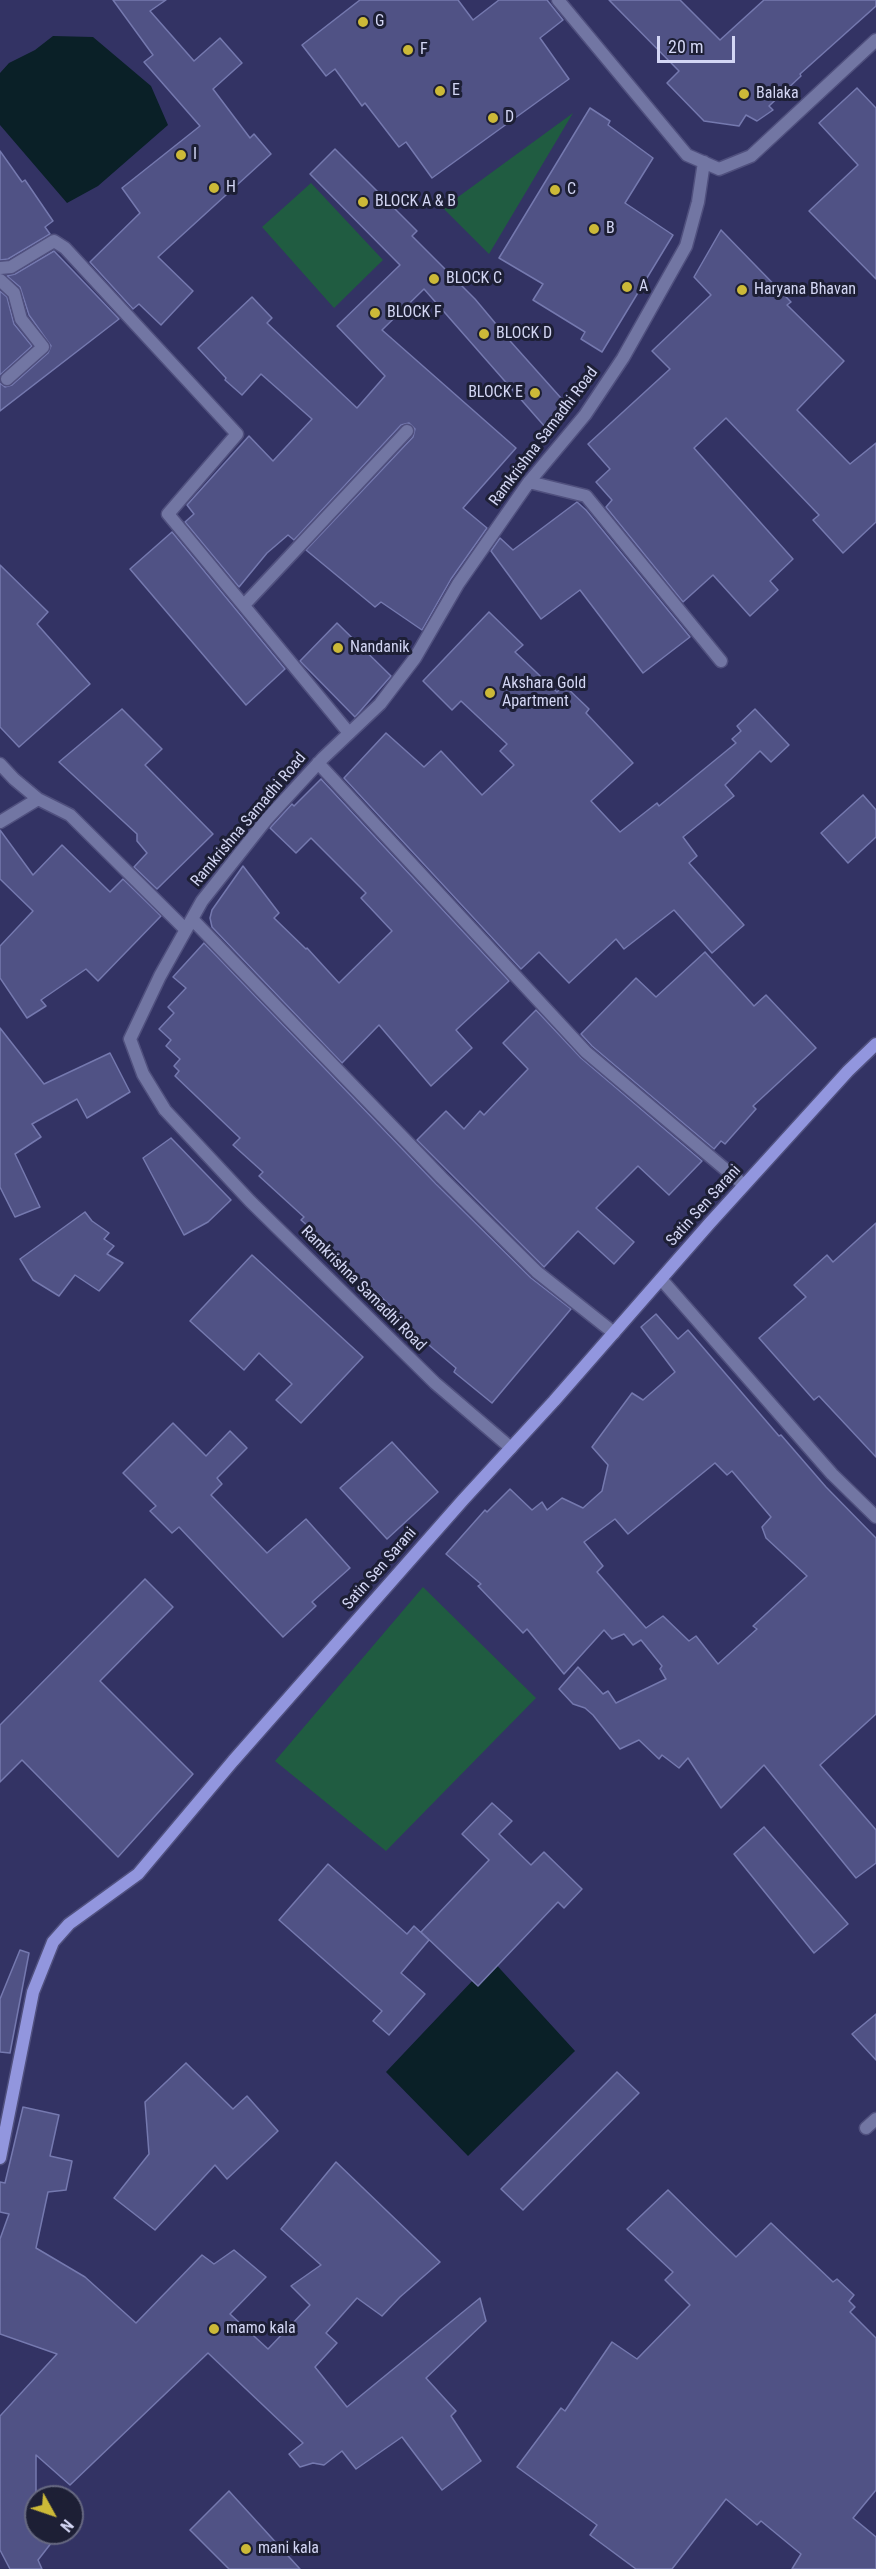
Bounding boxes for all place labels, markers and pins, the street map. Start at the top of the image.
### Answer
place label: G [375,12,384,32]
marker: G [356,15,370,29]
place label: F [420,40,428,60]
marker: F [401,43,415,57]
place label: E [452,81,460,101]
marker: E [433,84,447,98]
place label: Balaka [756,84,799,104]
marker: Balaka [737,87,751,101]
place label: D [505,108,514,128]
marker: D [486,111,500,125]
place label: I [193,145,197,165]
marker: I [174,148,188,162]
place label: H [226,178,236,198]
place label: C [567,180,576,200]
marker: H [207,181,221,195]
marker: C [548,183,562,197]
place label: BLOCK A & B [375,192,456,212]
marker: BLOCK A & B [356,195,370,209]
place label: B [606,219,615,239]
marker: B [587,222,601,236]
place label: BLOCK C [446,269,502,289]
marker: BLOCK C [427,272,441,286]
place label: A [639,277,648,297]
marker: A [620,280,634,294]
place label: Haryana Bhavan [754,280,856,300]
marker: Haryana Bhavan [735,283,749,297]
place label: BLOCK F [387,303,442,323]
marker: BLOCK F [368,306,382,320]
place label: BLOCK D [496,324,552,344]
marker: BLOCK D [477,327,491,341]
place label: BLOCK E [468,383,523,403]
marker: BLOCK E [528,386,542,400]
place label: Nandanik [350,638,410,658]
marker: Nandanik [331,641,345,655]
place label: Akshara Gold Apartment [502,674,586,712]
marker: Akshara Gold Apartment [483,686,497,700]
place label: mamo kala [226,2319,296,2339]
marker: mamo kala [207,2322,221,2336]
place label: mani kala [258,2539,319,2559]
marker: mani kala [239,2542,253,2556]

